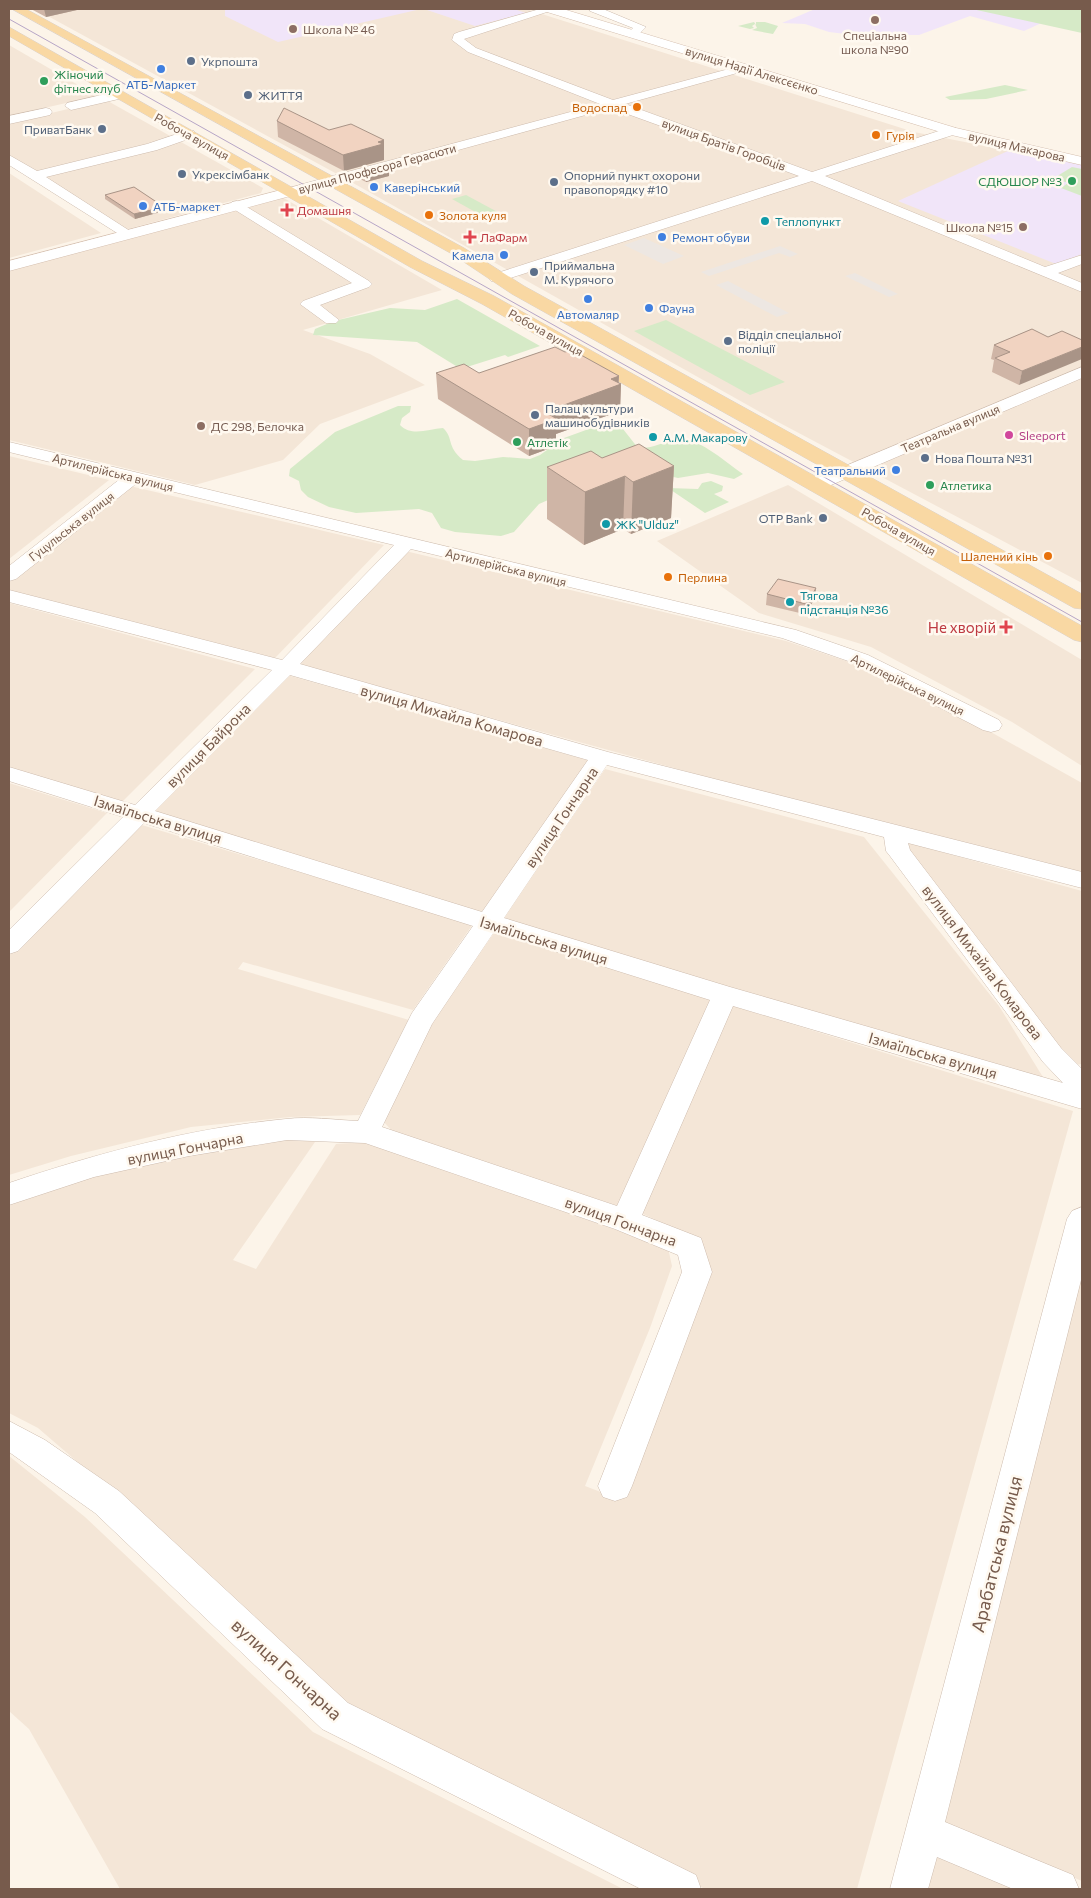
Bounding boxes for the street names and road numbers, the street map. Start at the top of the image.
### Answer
street label: вулиця Надії Алексєєнко [684,43,820,97]
street label: Робоча вулиця [152,110,232,162]
street label: вулиця Братів Горобців [660,115,788,173]
street label: вулиця Макарова [967,128,1067,164]
street label: вулиця Професора Герасюти [297,140,457,196]
street label: Робоча вулиця [506,306,586,358]
street label: Театральна вулиця [899,401,1001,455]
street label: Артилерійська вулиця [51,450,175,494]
street label: Гуцульська вулиця [26,488,116,564]
street label: Робоча вулиця [860,504,938,558]
street label: Артилерійська вулиця [444,545,568,589]
street label: Артилерійська вулиця [849,650,967,718]
street label: вулиця Михайла Комарова [359,680,545,750]
street label: вулиця Байрона [162,699,254,791]
street label: вулиця Гончарна [521,763,601,871]
street label: Ізмаїльська вулиця [92,791,224,847]
street label: вулиця Михайла Комарова [919,881,1047,1043]
street label: Ізмаїльська вулиця [478,912,610,968]
street label: Ізмаїльська вулиця [867,1028,999,1082]
street label: вулиця Гончарна [126,1128,244,1168]
street label: вулиця Гончарна [563,1192,679,1250]
street label: Арабатська вулиця [966,1474,1026,1634]
street label: вулиця Гончарна [227,1614,347,1724]

